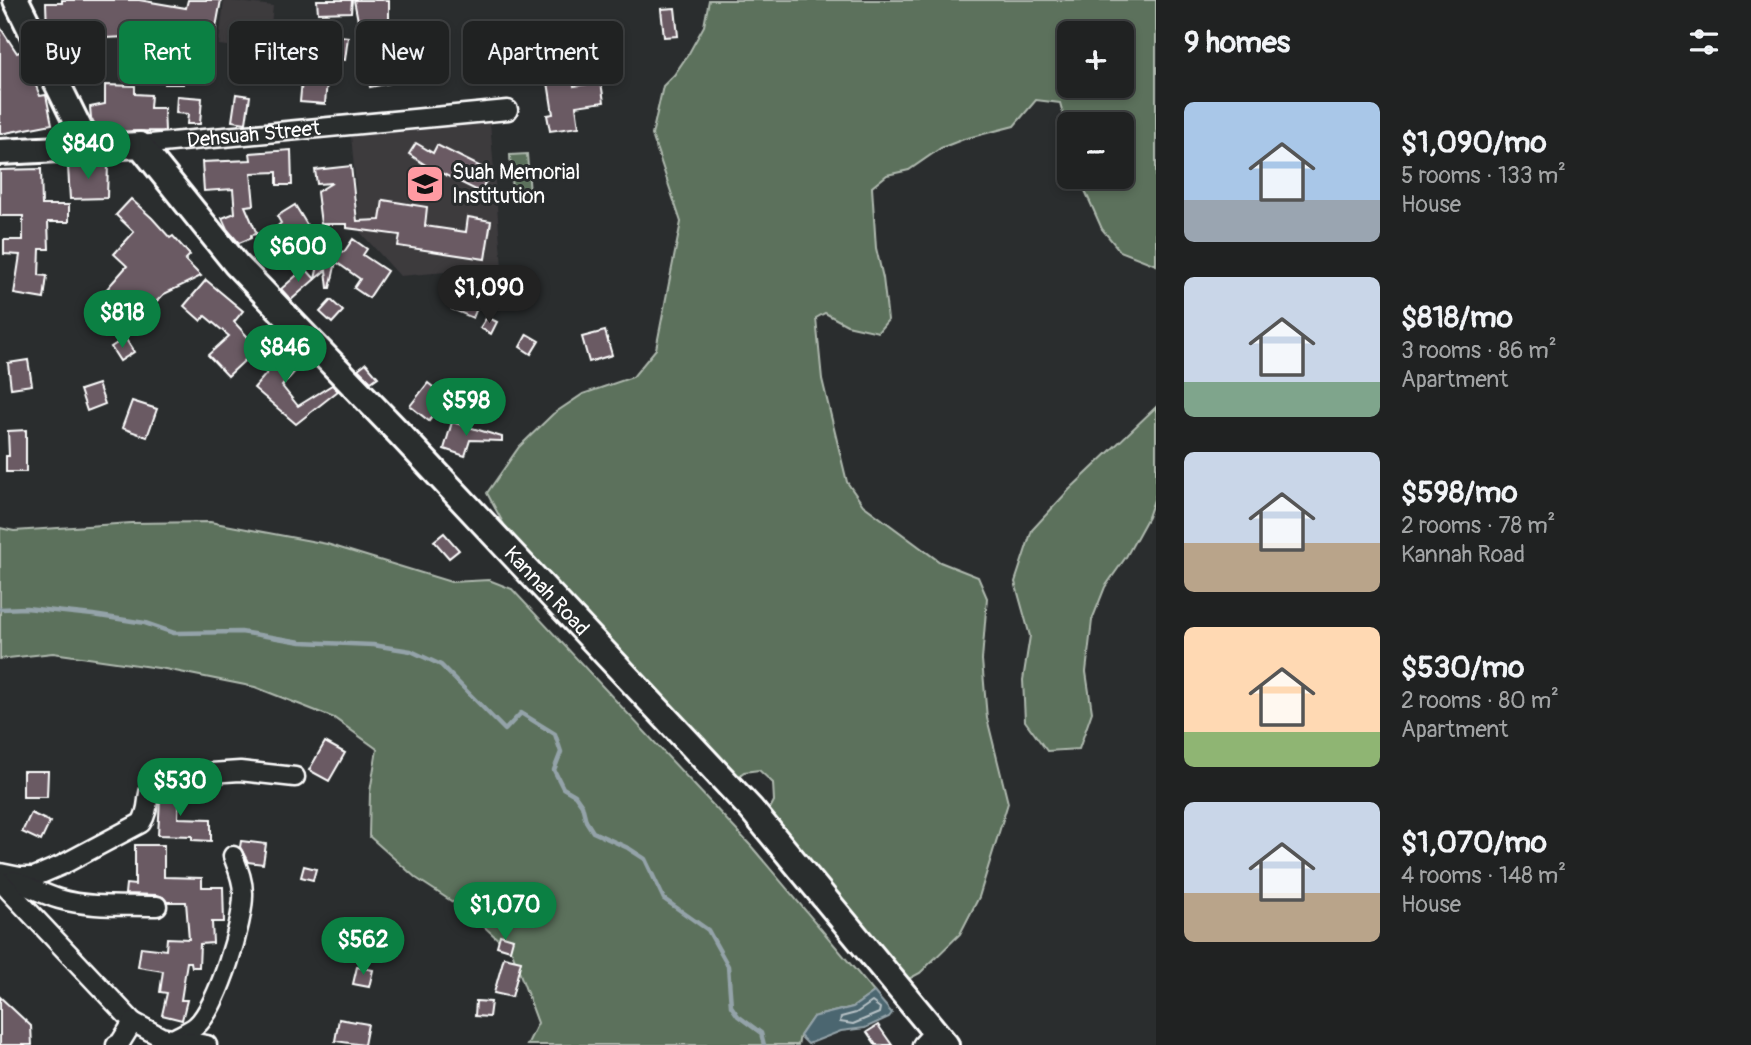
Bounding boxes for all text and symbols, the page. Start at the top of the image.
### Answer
chip: Buy [21,21,105,84]
chip: Rent [119,21,215,84]
chip: Filters [229,21,342,84]
chip: New [356,21,449,84]
chip: Apartment [463,21,623,84]
map controls [1057,21,1134,189]
button: + [1057,21,1134,98]
icon: filters [1685,23,1723,61]
text: 9 homes [1184,24,1290,61]
button: − [1057,112,1134,189]
street label: Dehsuah Street [186,115,322,154]
pin: $840 [47,122,129,181]
text: $1,090/mo [1401,124,1547,161]
text: $840 [61,129,115,158]
icon: home [1240,130,1324,214]
place label: Suah Memorial Institution [452,159,580,210]
text: 5 rooms · 133 m² [1401,161,1566,190]
school or university icon: Suah Memorial Institution [404,163,446,205]
text: House [1401,190,1461,219]
pin: $600 [257,224,339,284]
text: $600 [269,232,327,261]
pin: $1,090 [432,266,546,325]
text: $1,090 [454,273,524,302]
pin: $818 [81,290,163,350]
text: $818 [100,298,144,327]
text: $818/mo [1401,299,1513,336]
icon: home [1240,305,1324,389]
pin: $846 [244,326,326,385]
text: $846 [260,333,310,362]
text: 3 rooms · 86 m² [1401,336,1557,365]
text: Apartment [1401,365,1508,394]
pin: $598 [425,378,507,438]
text: $598 [442,386,490,415]
text: $598/mo [1401,474,1518,511]
icon: home [1240,480,1324,564]
text: 2 rooms · 78 m² [1401,511,1555,540]
text: Kannah Road [1401,540,1525,569]
street label: Kannah Road [498,541,595,642]
text: $530/mo [1401,649,1524,686]
icon: home [1240,655,1324,739]
text: 2 rooms · 80 m² [1401,686,1559,715]
text: Apartment [1401,715,1508,744]
pin: $530 [139,758,221,818]
text: $530 [153,766,207,795]
text: $1,070/mo [1401,824,1547,861]
icon: home [1240,830,1324,914]
text: 4 rooms · 148 m² [1401,861,1566,890]
pin: $1,070 [448,883,562,942]
text: $1,070 [470,890,540,919]
text: House [1401,890,1461,919]
pin: $562 [322,918,404,977]
text: $562 [337,925,389,954]

